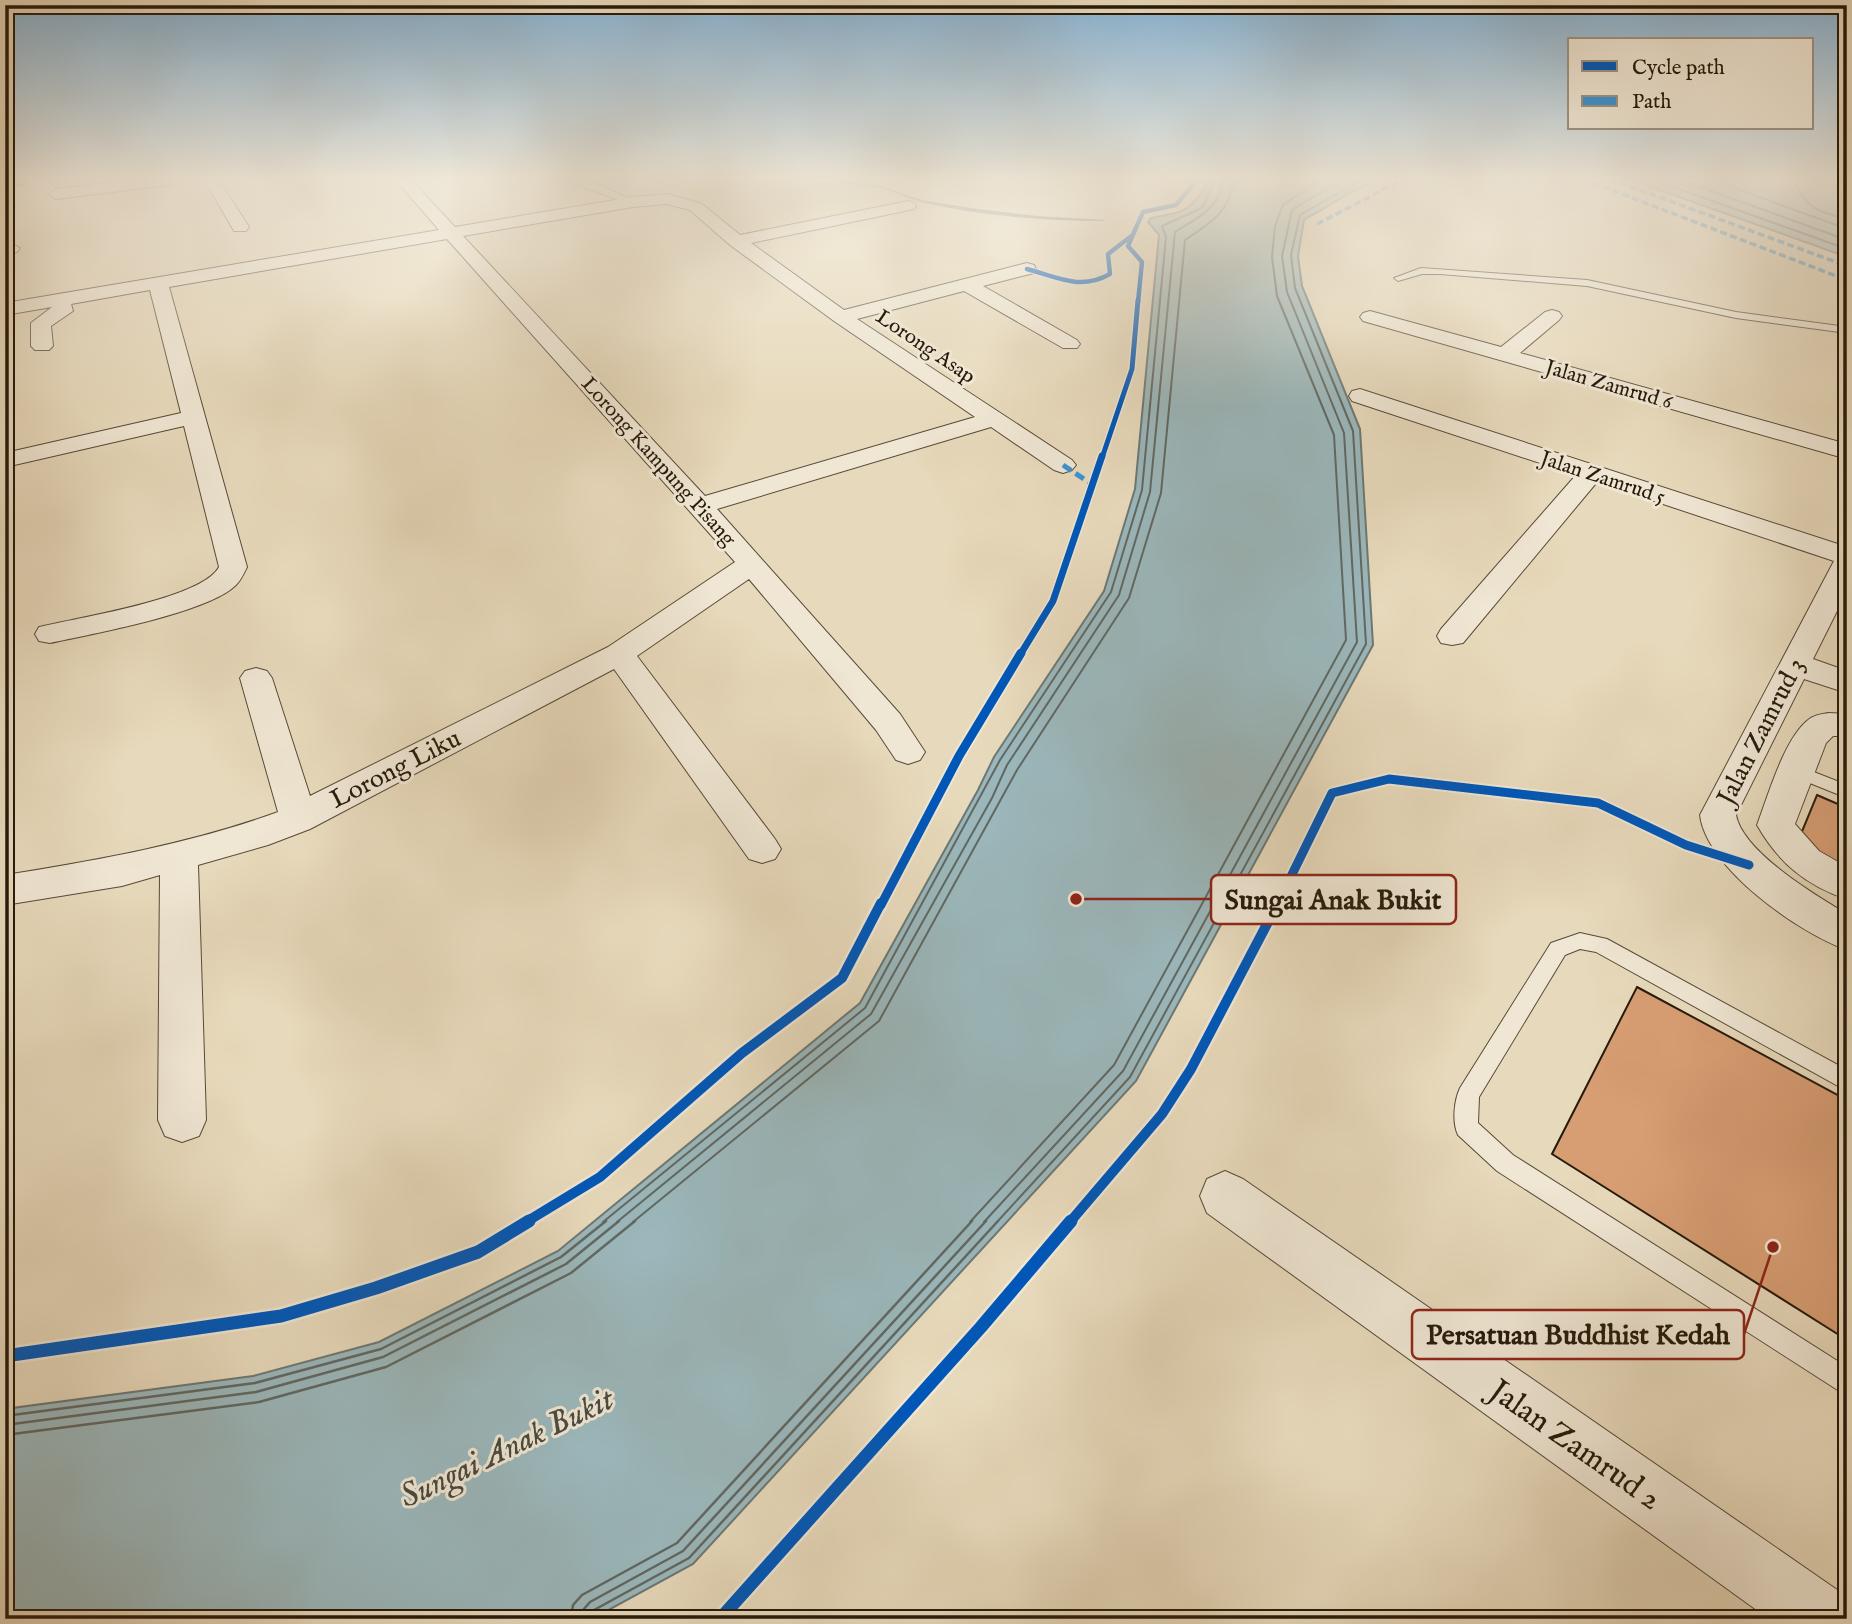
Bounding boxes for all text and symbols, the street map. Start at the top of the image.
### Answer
legend [1568,38,1814,130]
text: Cycle path [1632,55,1725,82]
text: Path [1632,89,1671,116]
street label: Lorong Asap [870,304,980,390]
street label: Jalan Zamrud 6 [1540,354,1676,417]
street label: Lorong Kampung Pisang [575,372,742,553]
street label: Jalan Zamrud 5 [1535,445,1669,511]
street label: Jalan Zamrud 3 [1709,653,1813,814]
street label: Lorong Liku [325,722,467,816]
callout: Sungai Anak Bukit [1211,875,1456,924]
text: Sungai Anak Bukit [1225,884,1442,919]
callout: Persatuan Buddhist Kedah [1412,1310,1744,1359]
text: Persatuan Buddhist Kedah [1426,1319,1731,1354]
street label: Jalan Zamrud 2 [1478,1370,1669,1521]
water label: Sungai Anak Bukit [393,1378,623,1519]

